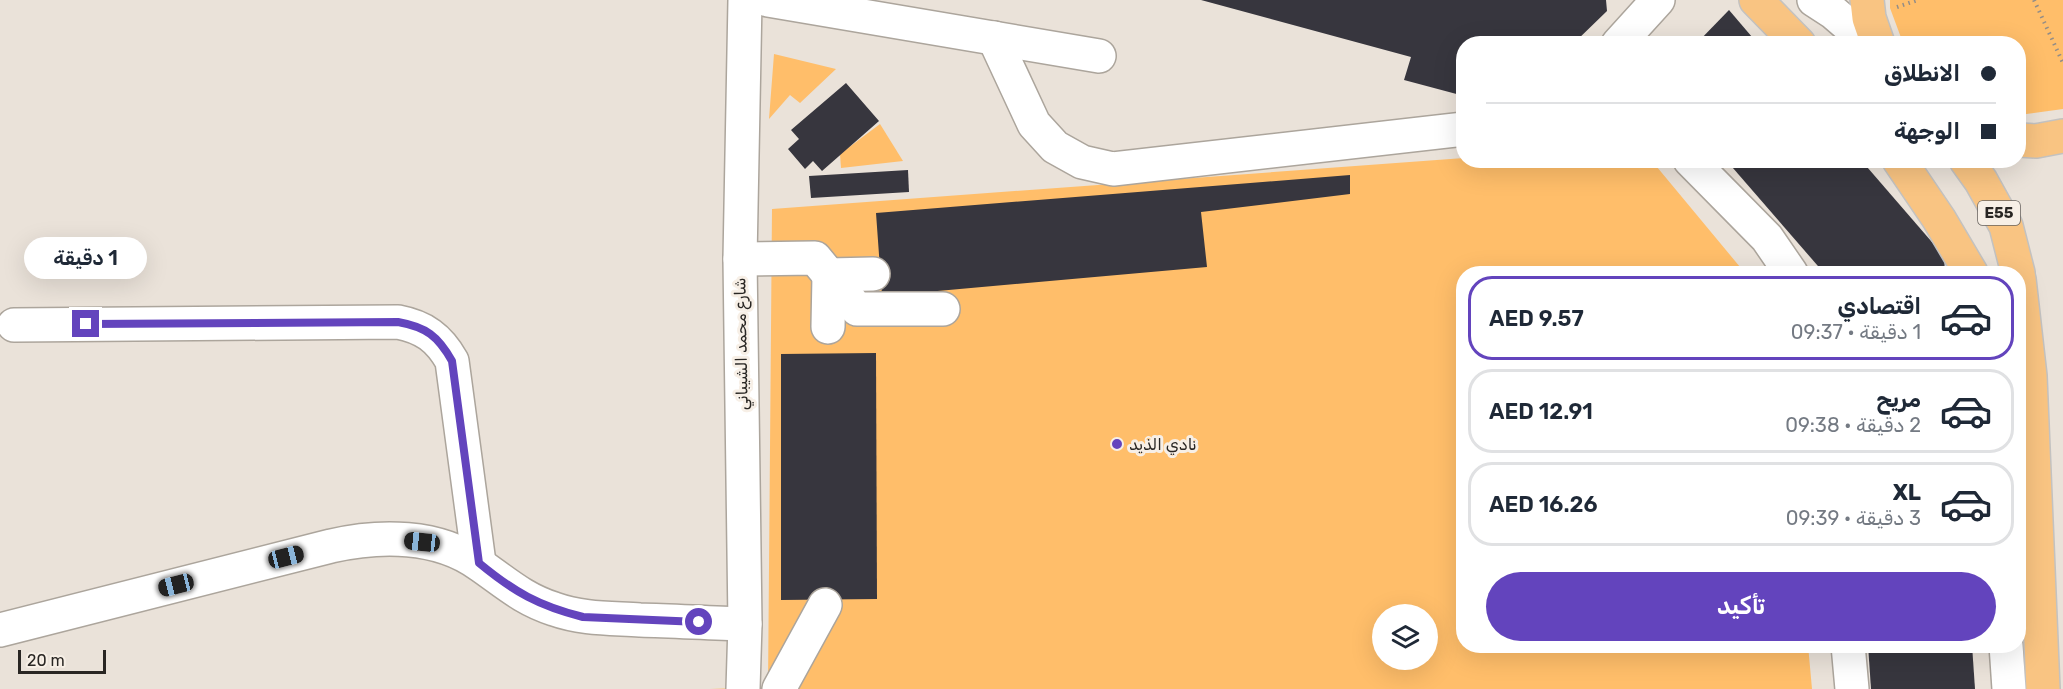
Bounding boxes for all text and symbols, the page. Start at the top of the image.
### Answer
text: الانطلاق [1884,60,1960,87]
text: الوجهة [1894,118,1960,145]
road number: E55 [1978,201,2020,225]
callout: 1 دقيقة [25,237,148,279]
text: 1 دقيقة [53,246,118,270]
street label: شارع محمد الشيباني [730,278,755,410]
icon: car [1939,291,1993,345]
text: اقتصادي [1838,293,1921,320]
text: AED 9.57 [1489,305,1584,332]
route end [72,310,99,337]
text: 1 دقيقة · 09:37 [1791,320,1921,344]
icon: car [1939,384,1993,438]
text: مريح [1876,386,1921,413]
text: AED 12.91 [1489,398,1593,425]
text: 2 دقيقة · 09:38 [1785,413,1921,437]
place label: نادي الذيد [1129,435,1197,456]
marker: نادي الذيد [1110,437,1124,451]
icon: car [1939,477,1993,531]
text: XL [1893,479,1921,506]
text: AED 16.26 [1489,491,1597,518]
text: 3 دقيقة · 09:39 [1786,506,1921,530]
car [403,531,441,553]
car [266,544,306,570]
car [156,572,196,598]
button: تأكيد [1486,572,1996,641]
map controls [1372,604,1438,670]
button: layers [1372,604,1438,670]
route start [685,608,712,635]
scale bar [18,647,106,674]
text: 20 m [27,651,65,670]

